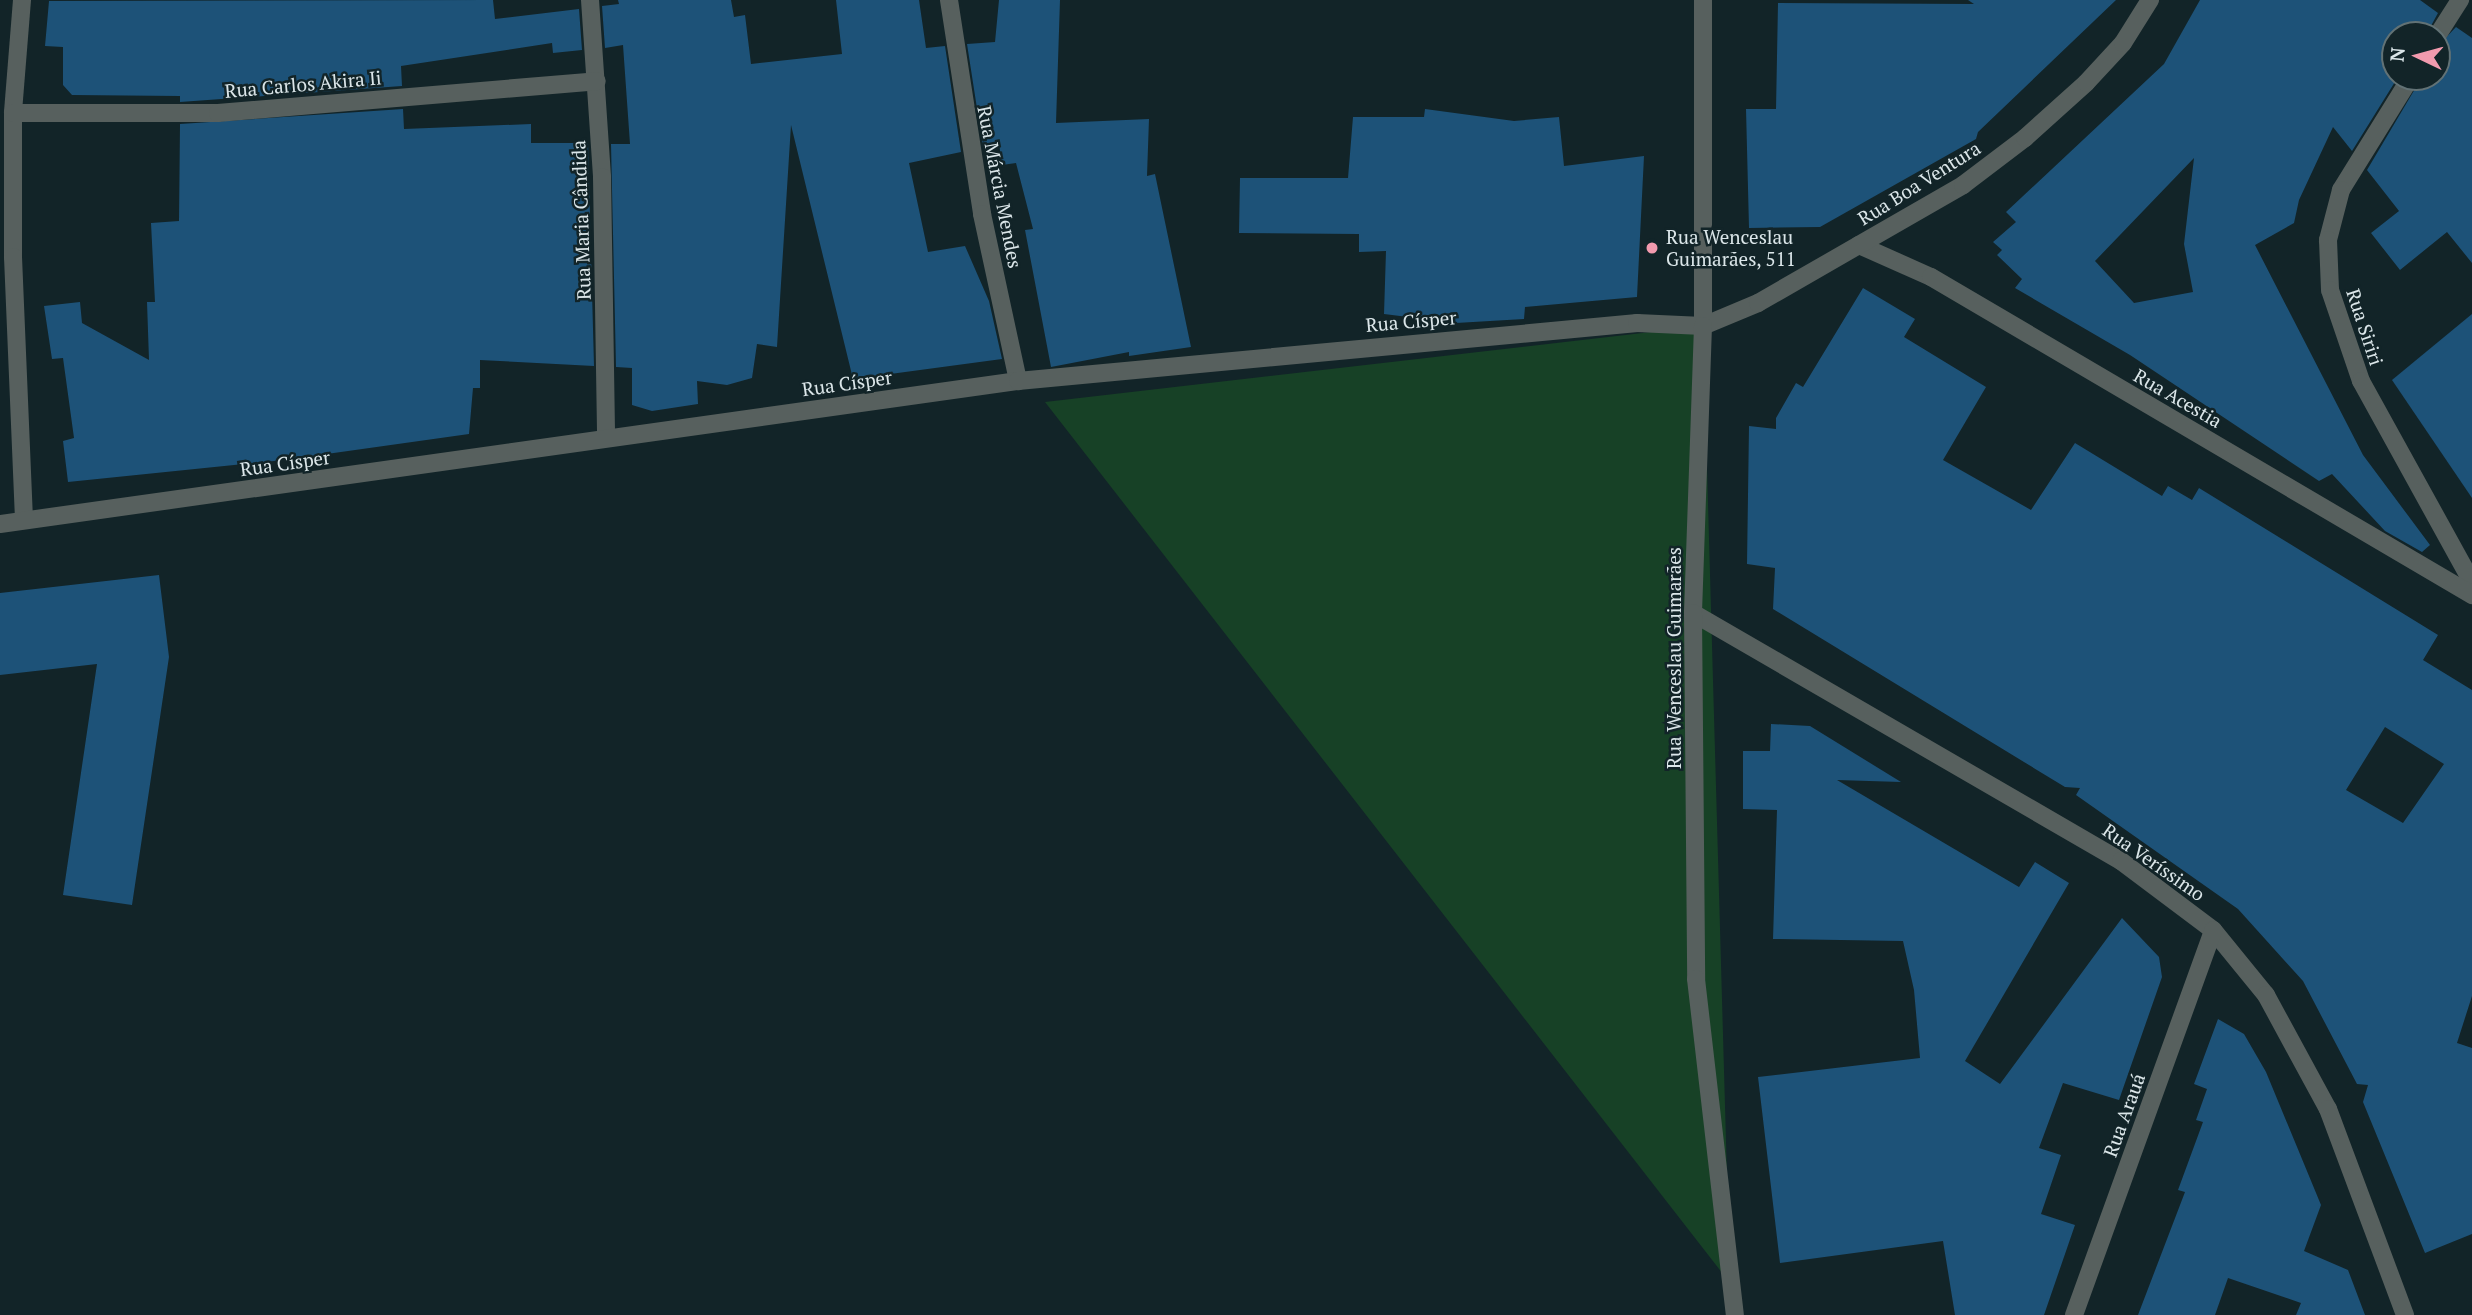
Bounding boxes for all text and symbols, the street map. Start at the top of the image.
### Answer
north arrow [2381,21,2451,91]
text: N [2383,46,2410,63]
street label: Rua Carlos Akira Ii [223,66,383,102]
street label: Rua Márcia Mendes [973,104,1027,270]
street label: Rua Boa Ventura [1853,136,1985,230]
street label: Rua Maria Cândida [567,140,595,300]
place label: Rua Wenceslau Guimarães, 511 [1666,226,1797,270]
marker: Rua Wenceslau Guimarães, 511 [1644,240,1660,256]
street label: Rua Siriri [2342,286,2388,368]
street label: Rua Císper [1365,306,1457,336]
street label: Rua Acestia [2130,364,2226,432]
street label: Rua Císper [800,365,894,401]
street label: Rua Císper [238,445,332,481]
street label: Rua Wenceslau Guimarães [1663,547,1685,769]
street label: Rua Veríssimo [2098,818,2210,906]
street label: Rua Arauá [2098,1070,2150,1160]

